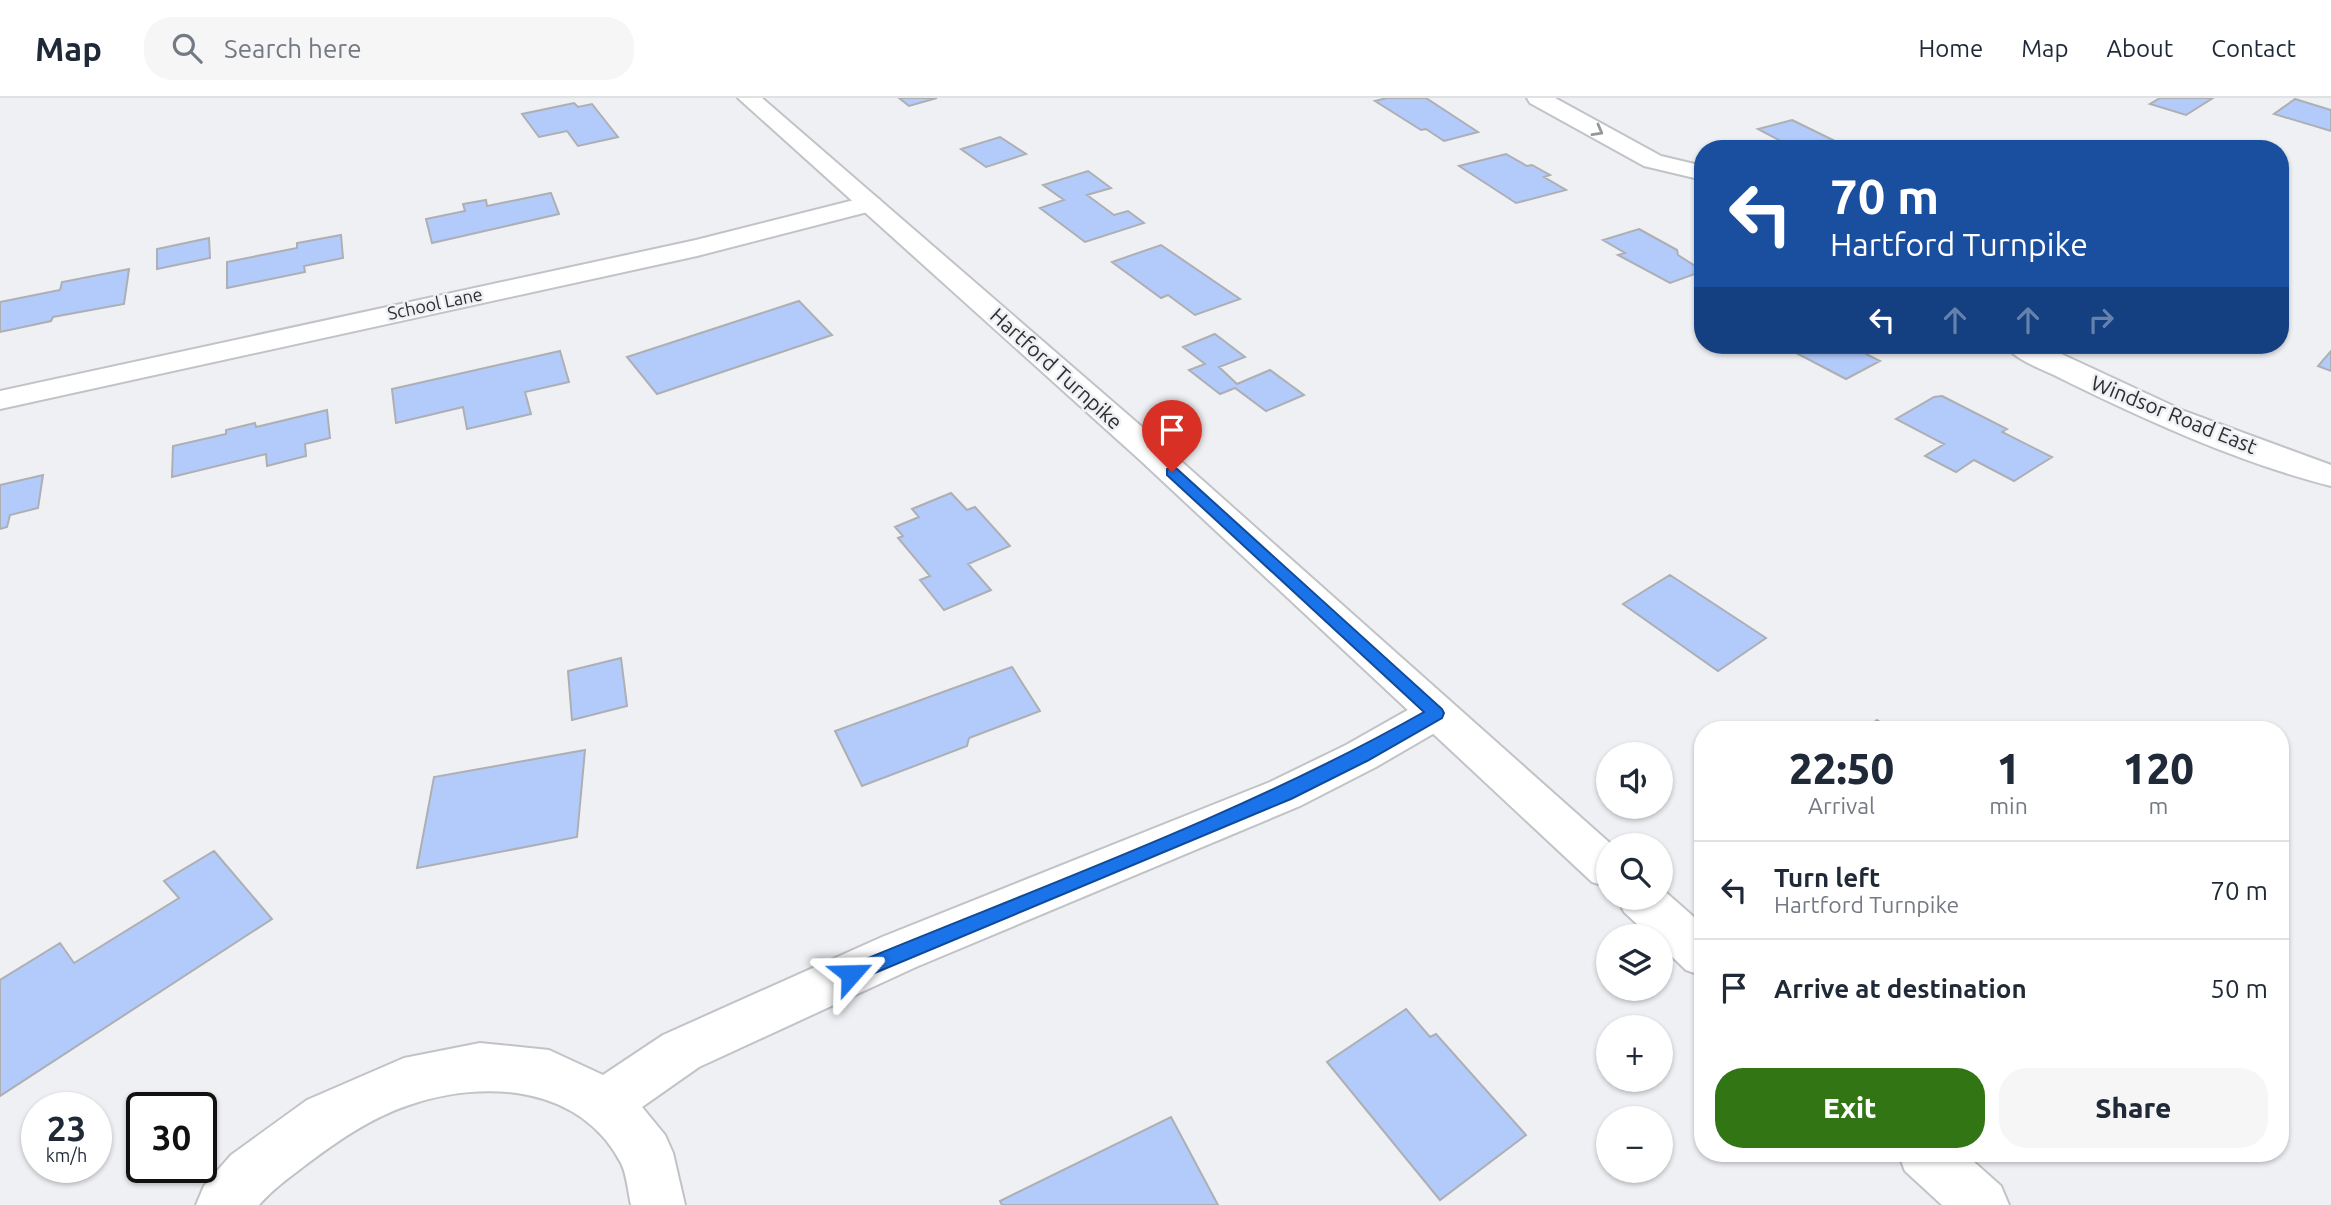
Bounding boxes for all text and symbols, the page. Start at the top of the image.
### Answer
search box [144,17,634,80]
icon: search [168,29,206,67]
text: Map [35,30,102,67]
text: Search here [224,34,362,63]
text: Home [1918,35,1983,62]
text: Map [2021,35,2068,62]
text: About [2106,35,2173,62]
text: Contact [2211,35,2296,62]
one-way arrow [1591,123,1604,136]
icon: left [1715,168,1806,259]
text: 70 m [1830,168,1939,223]
text: Hartford Turnpike [1830,226,2088,262]
street label: School Lane [385,283,484,323]
icon: left [1863,301,1901,339]
icon: ahead [1936,301,1974,339]
icon: ahead [2009,301,2047,339]
icon: right [2082,301,2120,339]
street label: Hartford Turnpike [986,303,1128,434]
street label: Windsor Road East [2088,370,2261,458]
pin [1142,400,1202,472]
icon: arrive [1153,411,1191,449]
map controls [1596,742,1673,1183]
button: sound [1596,742,1673,819]
text: 22:50 [1789,745,1894,792]
text: 1 [1997,745,2020,792]
text: 120 [2123,745,2194,792]
text: Arrival [1808,793,1875,818]
text: min [1989,793,2028,818]
text: m [2148,793,2168,818]
button: search [1596,833,1673,910]
text: Turn left [1774,863,1880,892]
icon: left [1715,871,1753,909]
text: 70 m [2210,876,2268,905]
text: Hartford Turnpike [1774,892,1959,917]
button: layers [1596,924,1673,1001]
position arrow [814,937,888,1011]
icon: arrive [1715,969,1753,1007]
text: Arrive at destination [1774,974,2027,1003]
text: 50 m [2210,974,2268,1003]
button: + [1596,1015,1673,1092]
button: Exit [1715,1068,1985,1148]
button: Share [1999,1068,2268,1148]
speed limit sign: 30 [126,1092,217,1183]
button: − [1596,1106,1673,1183]
text: 23 [47,1108,86,1148]
text: km/h [46,1145,87,1165]

